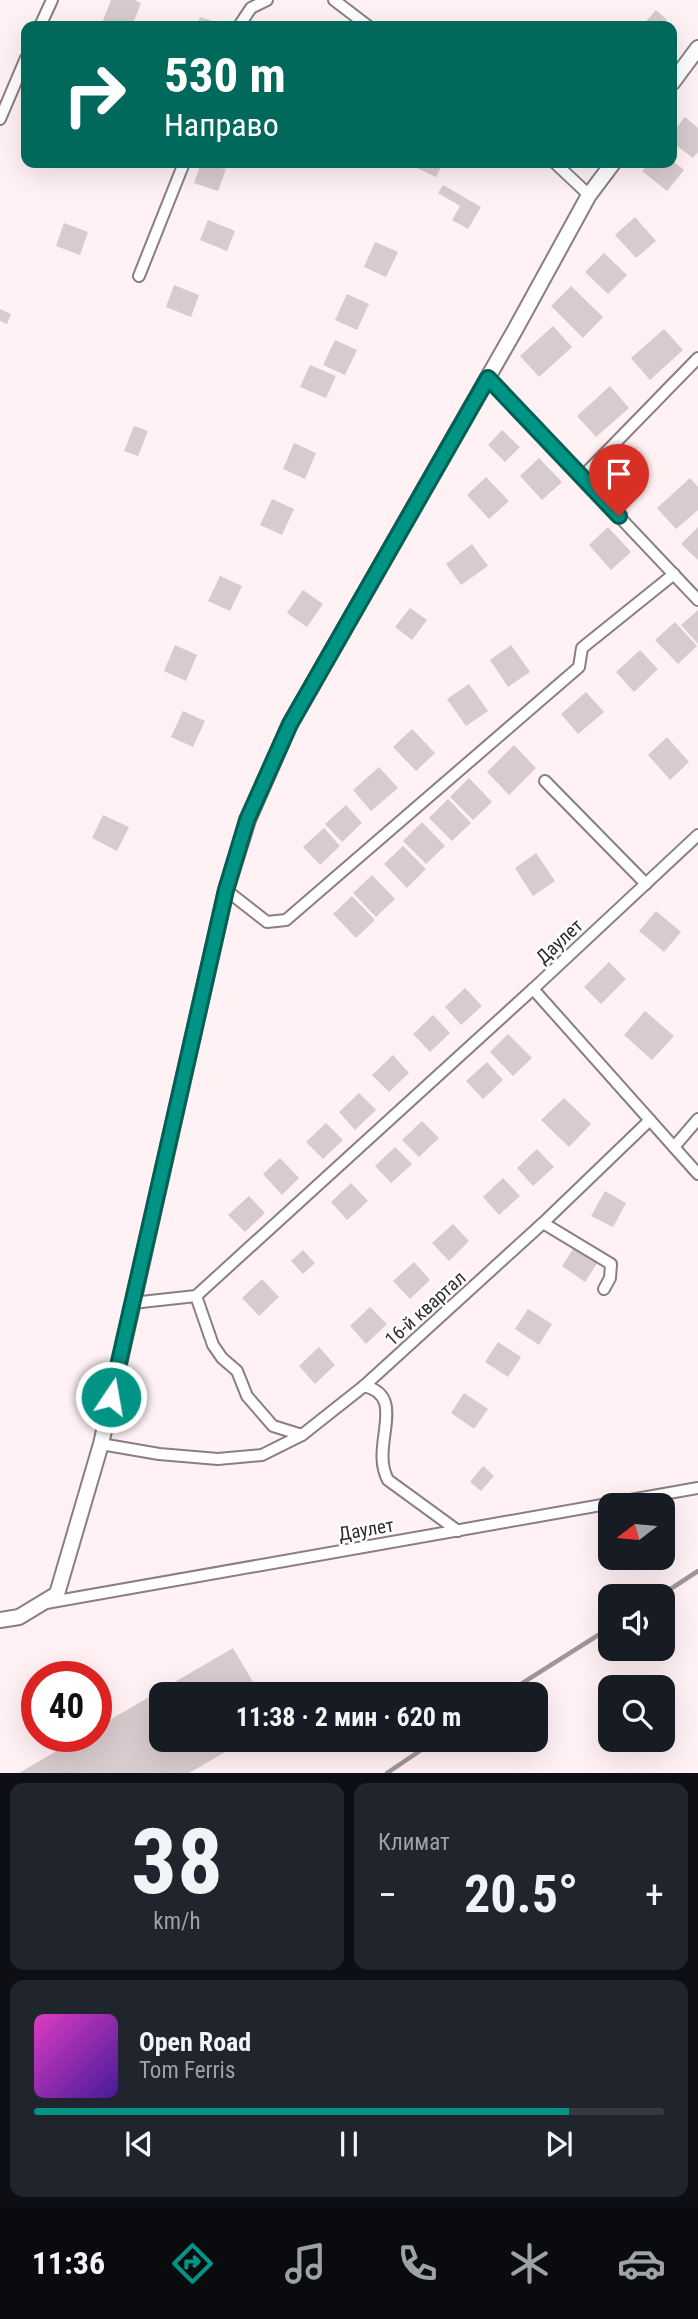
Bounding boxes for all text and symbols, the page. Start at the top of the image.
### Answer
text: 530 m [164,47,286,104]
icon: right [49,49,140,140]
text: Направо [164,106,279,144]
pin [589,444,649,516]
icon: arrive [600,455,638,493]
street label: Даулет [531,914,588,969]
street label: 16-й квартал [380,1266,470,1351]
position arrow [74,1360,148,1434]
north arrow [598,1493,676,1570]
map controls [598,1493,675,1752]
street label: Даулет [337,1513,395,1546]
button: sound [598,1584,675,1661]
speed limit sign: 40 [21,1661,112,1752]
button: search [598,1675,675,1752]
text: 11:38 · 2 мин · 620 m [236,1702,461,1732]
text: 38 [131,1809,223,1915]
text: Климат [378,1829,450,1856]
text: 20.5° [464,1864,578,1925]
text: − [378,1873,397,1917]
text: + [645,1873,664,1917]
text: km/h [153,1908,201,1935]
text: Open Road [139,2027,251,2057]
text: Tom Ferris [139,2057,235,2084]
icon: previous [120,2125,158,2163]
icon: pause [330,2125,368,2163]
icon: next [540,2125,578,2163]
icon: directions [168,2239,217,2288]
icon: music [281,2239,330,2288]
icon: phone [393,2239,442,2288]
icon: climate [505,2239,554,2288]
icon: car [617,2239,666,2288]
text: 11:36 [32,2244,105,2282]

